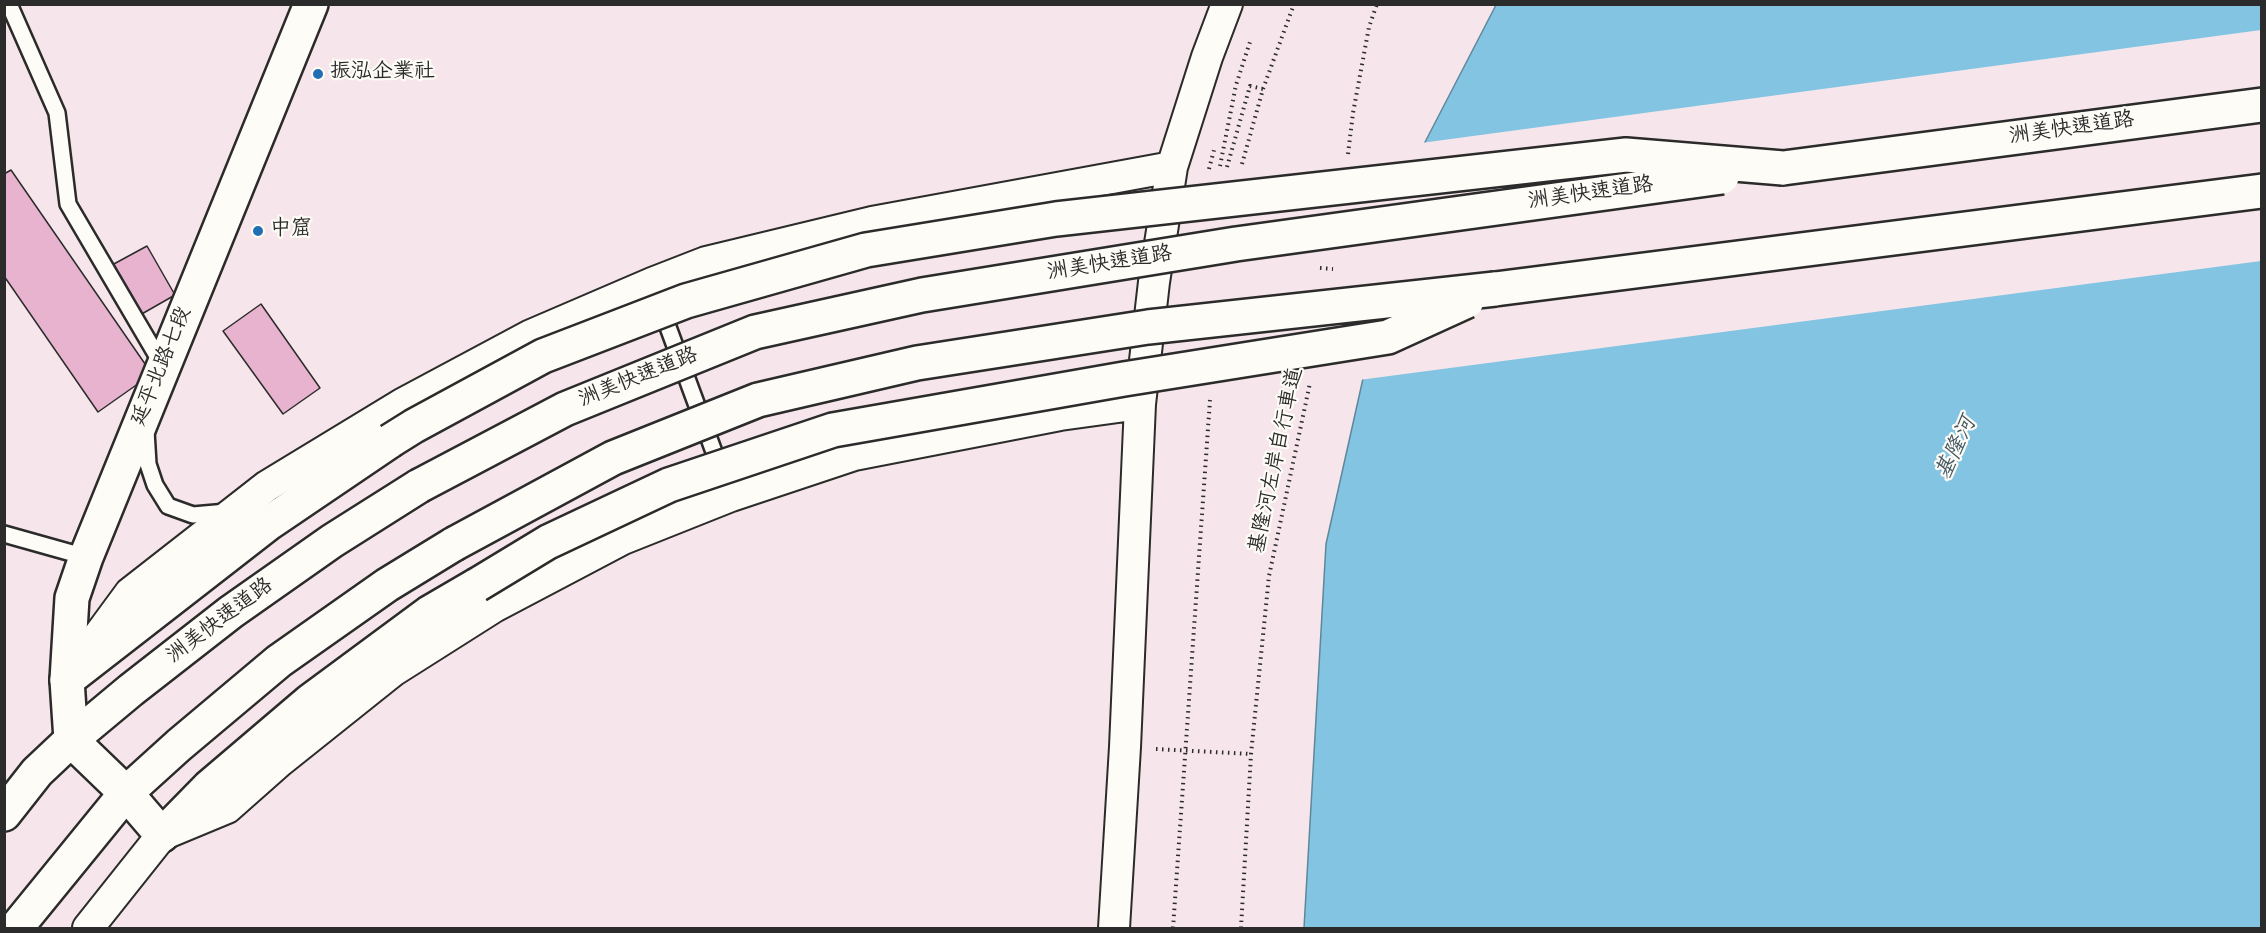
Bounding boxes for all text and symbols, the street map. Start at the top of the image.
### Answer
place label: 振泓企業社 [330,61,435,87]
marker: 振泓企業社 [311,67,325,81]
street label: 洲美快速道路 [2008,109,2136,151]
street label: 洲美快速道路 [1527,174,1655,216]
place label: 中窟 [270,218,312,244]
marker: 中窟 [251,224,265,238]
street label: 洲美快速道路 [1046,243,1174,287]
street label: 延平北路七段 [128,304,198,430]
street label: 洲美快速道路 [576,344,702,414]
street label: 基隆河左岸自行車道 [1246,366,1310,556]
water label: 基隆河 [1932,414,1984,484]
street label: 洲美快速道路 [163,574,279,670]

